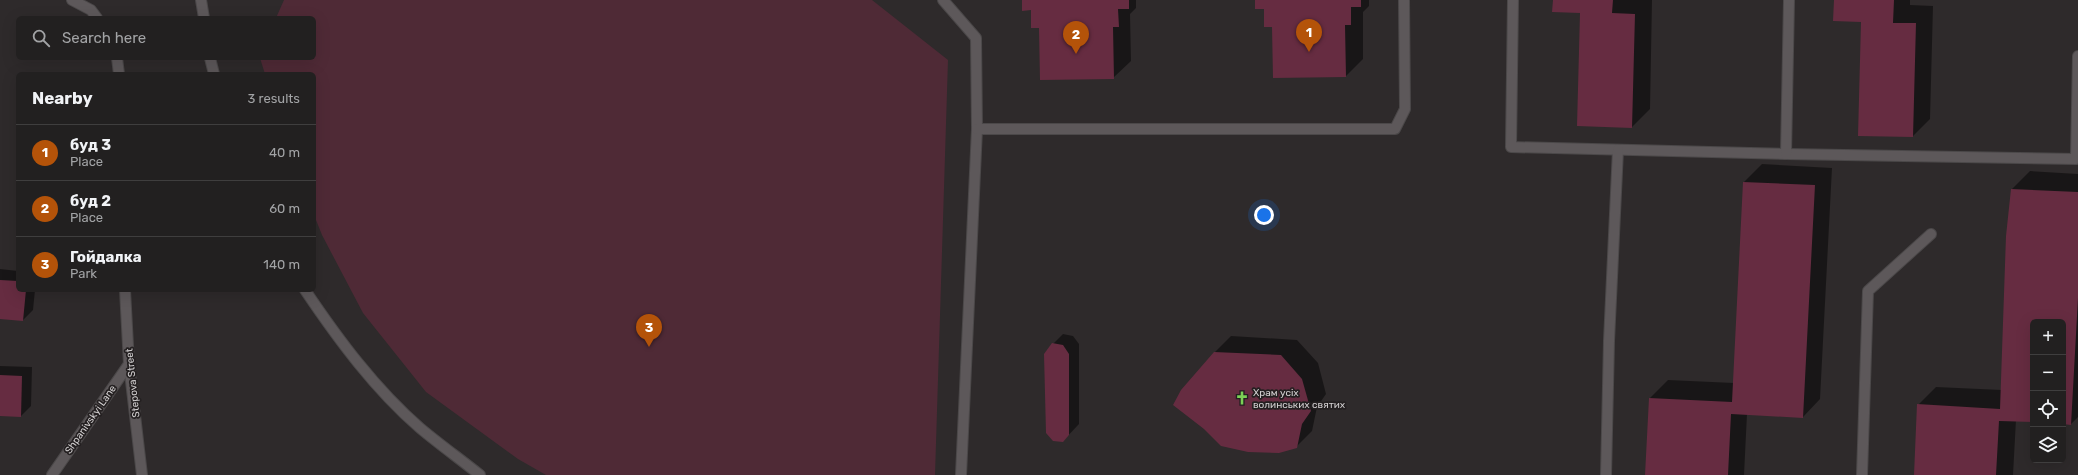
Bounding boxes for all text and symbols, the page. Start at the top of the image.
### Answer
search box [16,16,316,60]
pin: 1 [1296,19,1322,52]
pin: 2 [1063,21,1089,54]
icon: search [30,27,52,49]
text: Search here [62,29,146,47]
text: Nearby [32,88,93,108]
text: 3 results [248,91,300,106]
text: буд 3 [70,136,111,154]
text: 1 [42,145,48,160]
text: 40 m [269,145,300,160]
text: Place [70,154,103,169]
text: буд 2 [70,192,111,210]
text: 2 [41,201,49,216]
text: 60 m [269,201,300,216]
your location [1254,205,1274,225]
text: Place [70,210,103,225]
text: Гойдалка [70,248,142,266]
text: 3 [41,257,49,272]
text: 140 m [263,257,300,272]
text: Park [70,266,97,281]
pin: 3 [636,314,662,347]
map controls [2030,319,2066,463]
button: + [2030,319,2066,355]
street label: Stepova Street [123,348,143,418]
button: − [2030,355,2066,391]
street label: Shpanivskyi Lane [63,383,119,456]
place label: Храм усіх волинських святих [1253,387,1346,411]
church icon: Храм усіх волинських святих [1234,390,1250,406]
button: locate [2030,391,2066,427]
button: layers [2030,427,2066,463]

